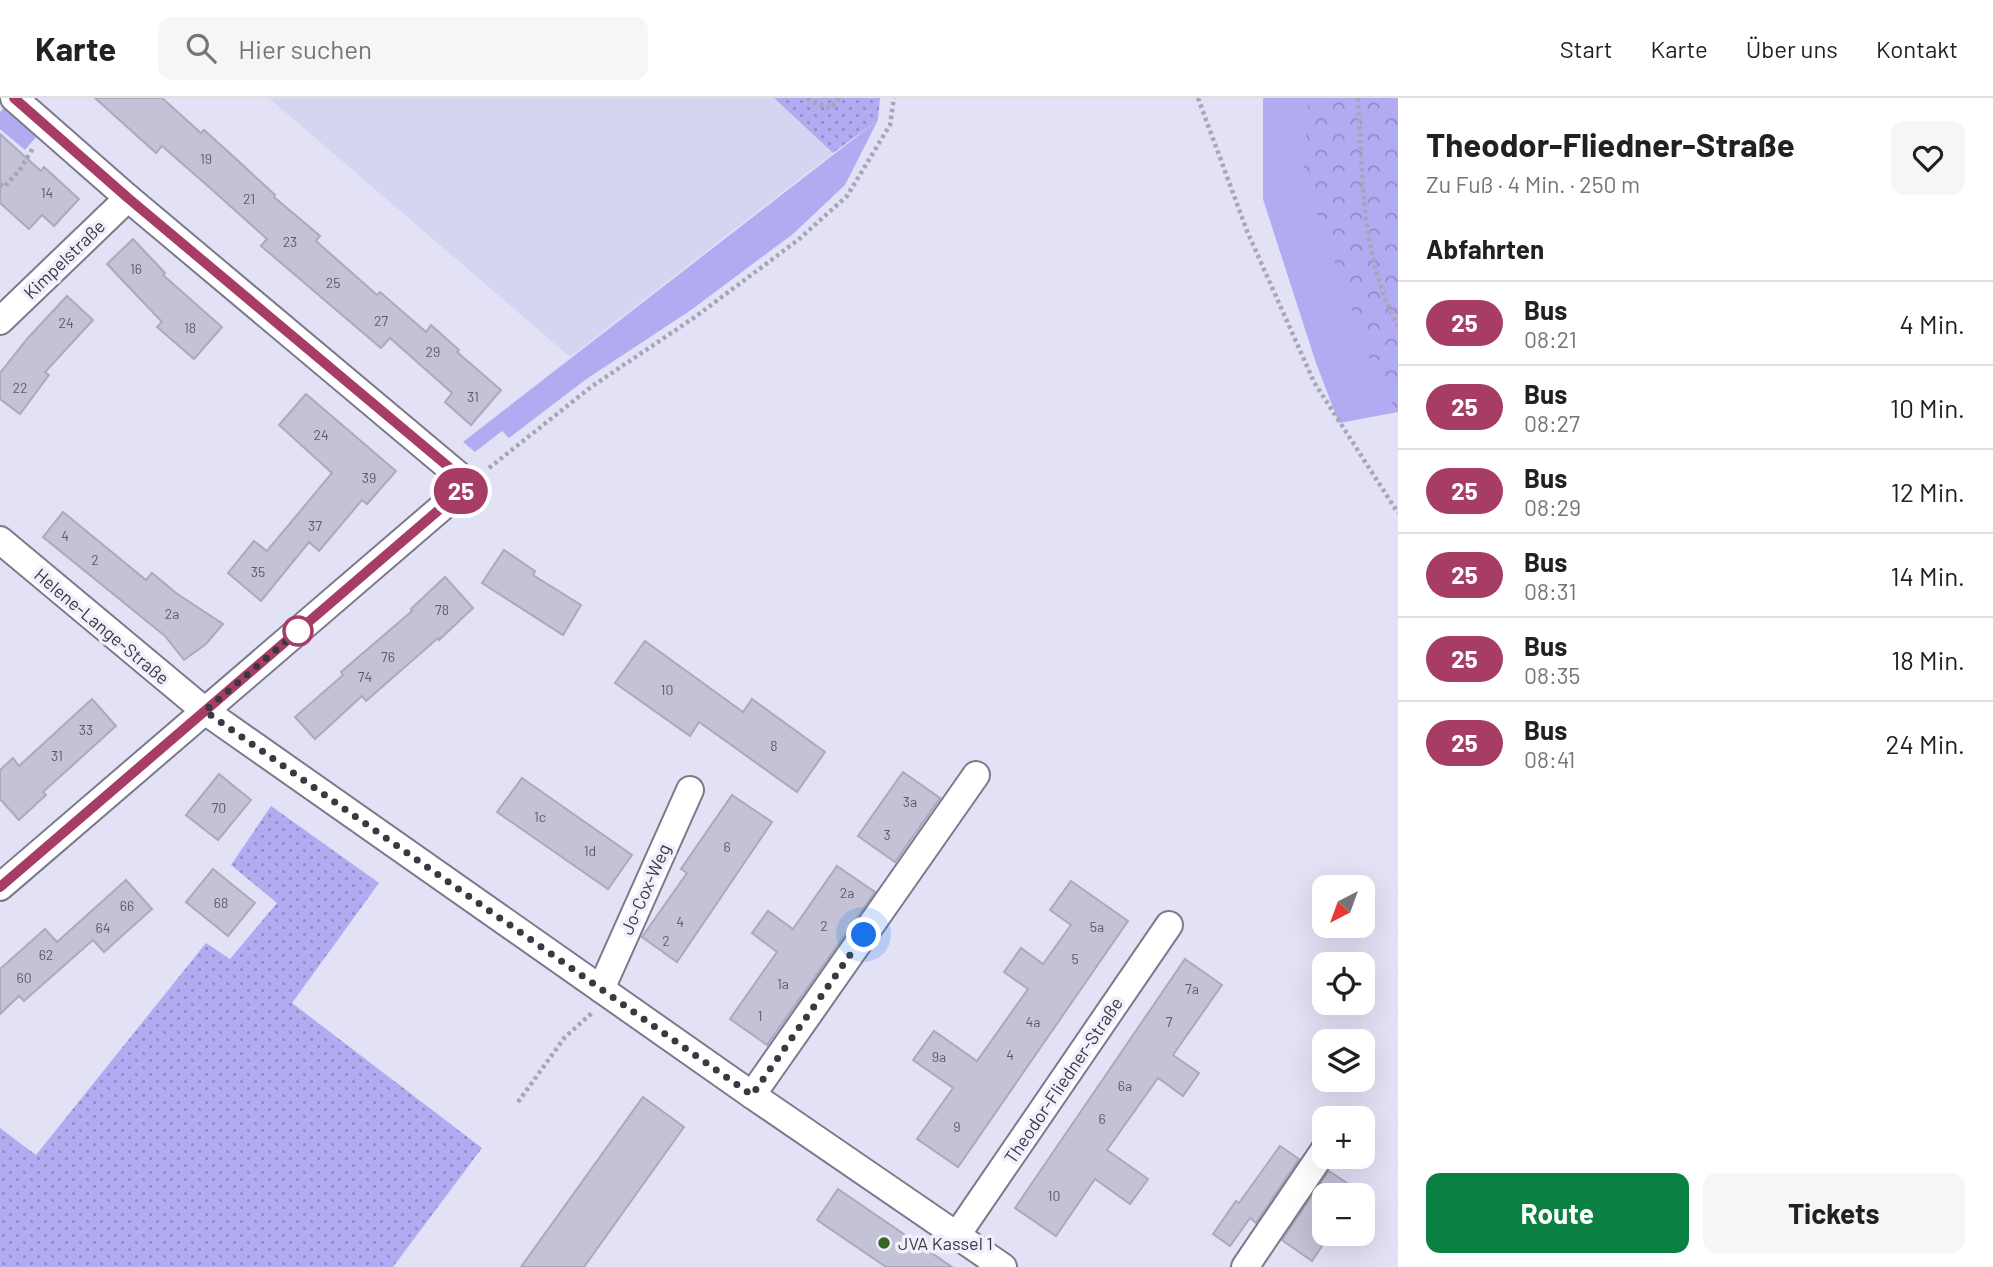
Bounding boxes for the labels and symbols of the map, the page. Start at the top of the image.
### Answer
house number: 19 [200,150,212,167]
house number: 14 [41,184,53,201]
house number: 21 [243,190,255,207]
street label: Kimpelstraße [19,215,109,303]
house number: 23 [283,233,297,250]
house number: 16 [130,260,142,277]
house number: 25 [326,274,340,291]
house number: 27 [374,312,388,329]
house number: 24 [58,314,74,331]
house number: 18 [184,319,196,336]
house number: 29 [426,343,440,360]
house number: 22 [12,379,28,396]
house number: 31 [467,388,479,405]
house number: 24 [313,426,329,443]
line badge: 25 [430,468,492,514]
house number: 39 [362,469,376,486]
house number: 37 [308,517,322,534]
house number: 4 [61,527,69,544]
house number: 2 [91,551,99,568]
street label: Helene-Lange-Straße [30,563,174,689]
house number: 35 [251,563,265,580]
house number: 78 [435,601,449,618]
house number: 2a [165,605,179,622]
unlabelled marker [283,616,313,646]
house number: 76 [381,648,395,665]
house number: 74 [358,668,372,685]
house number: 10 [661,681,673,698]
house number: 33 [79,721,93,738]
house number: 8 [770,737,778,754]
house number: 31 [51,747,63,764]
house number: 3a [903,793,917,810]
house number: 70 [212,799,226,816]
house number: 1c [534,808,546,825]
house number: 3 [883,826,891,843]
house number: 6 [723,838,731,855]
street label: Jo-Cox-Weg [615,840,675,938]
house number: 1d [584,842,596,859]
north arrow [1312,875,1376,938]
house number: 2a [840,884,854,901]
house number: 68 [214,894,228,911]
house number: 66 [120,897,134,914]
house number: 4 [676,913,684,930]
house number: 2 [820,917,828,934]
your location [846,917,881,952]
house number: 5a [1090,918,1104,935]
house number: 64 [96,919,110,936]
house number: 2 [662,932,670,949]
house number: 62 [39,946,53,963]
house number: 5 [1071,950,1079,967]
house number: 60 [16,969,32,986]
house number: 1a [777,975,789,992]
house number: 7a [1185,980,1199,997]
street label: Theodor-Fliedner-Straße [999,993,1127,1167]
house number: 1 [758,1007,762,1024]
house number: 4a [1026,1013,1040,1030]
house number: 7 [1166,1013,1173,1030]
house number: 4 [1006,1046,1014,1063]
house number: 9a [932,1048,946,1065]
house number: 6a [1118,1077,1132,1094]
house number: 6 [1098,1110,1106,1127]
house number: 9 [953,1118,961,1135]
house number: 10 [1048,1187,1060,1204]
place label: JVA Kassel 1 [898,1232,993,1254]
marker: JVA Kassel 1 [876,1235,892,1251]

